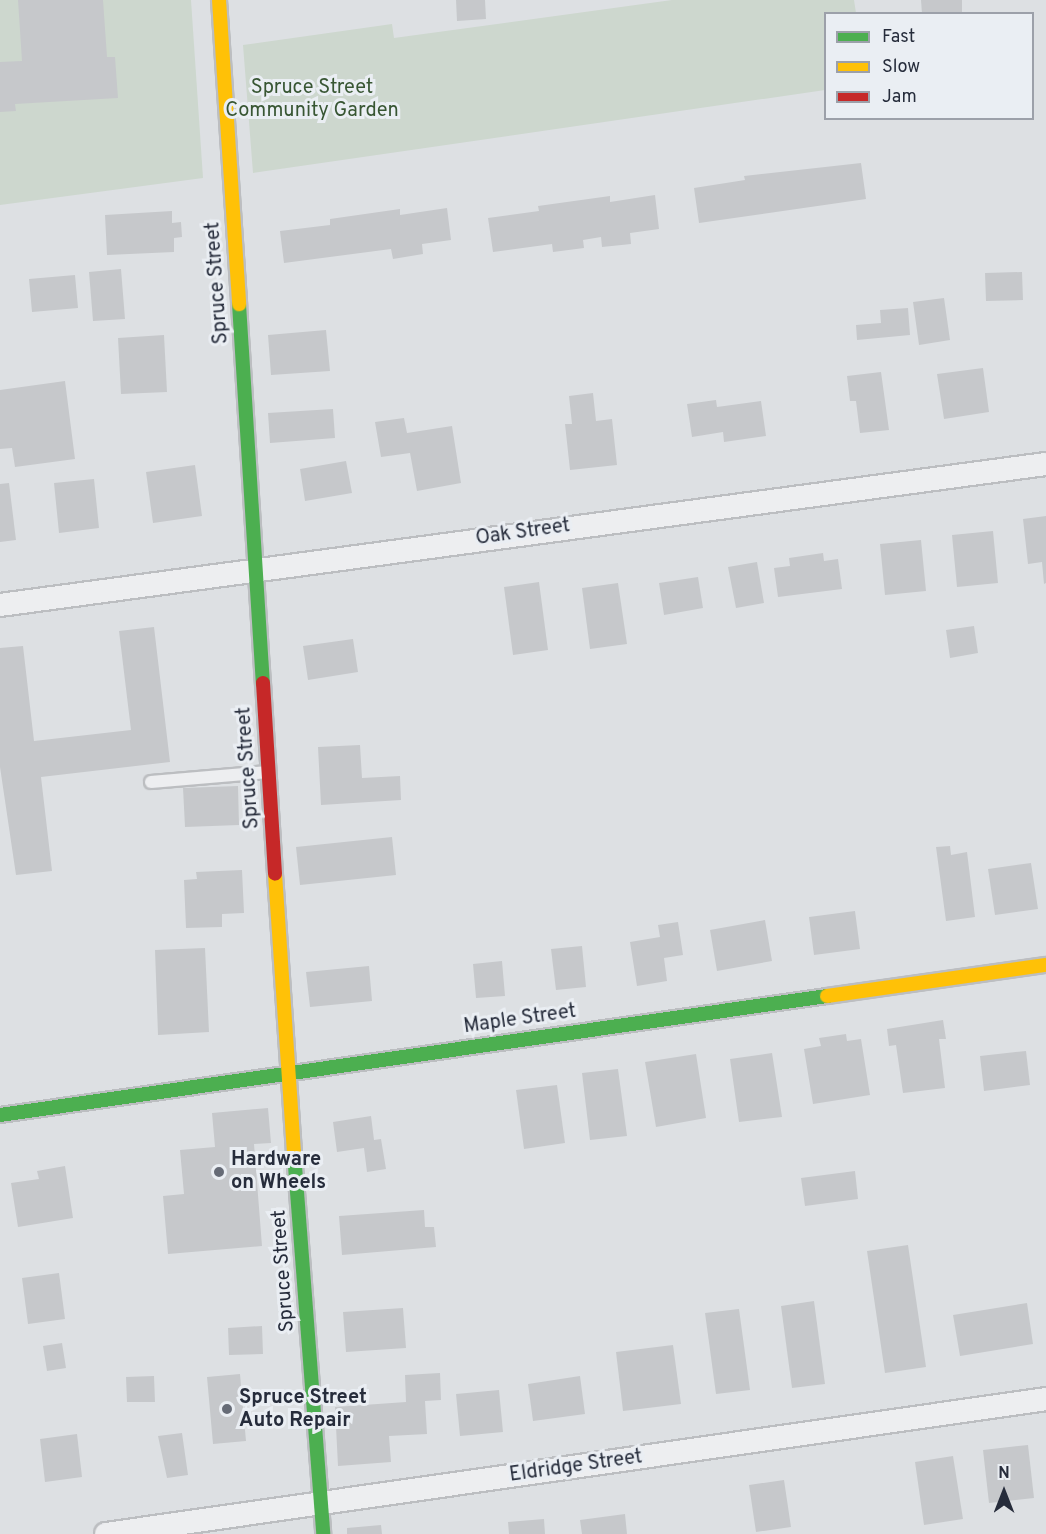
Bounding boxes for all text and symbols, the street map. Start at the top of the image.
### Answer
legend [824,12,1034,120]
text: Fast [882,26,915,49]
text: Slow [882,56,920,79]
park label: Spruce Street Community Garden [225,76,399,123]
text: Jam [882,86,917,109]
street label: Spruce Street [202,221,234,345]
street label: Oak Street [474,514,572,552]
street label: Spruce Street [233,706,265,830]
street label: Maple Street [462,1000,578,1040]
place label: Hardware on Wheels [231,1148,326,1195]
marker: Hardware on Wheels [212,1165,226,1179]
street label: Spruce Street [268,1209,300,1333]
place label: Spruce Street Auto Repair [239,1386,367,1433]
marker: Spruce Street Auto Repair [220,1402,234,1416]
street label: Eldridge Street [508,1446,644,1488]
north arrow [974,1462,1034,1522]
text: N [998,1464,1010,1484]

